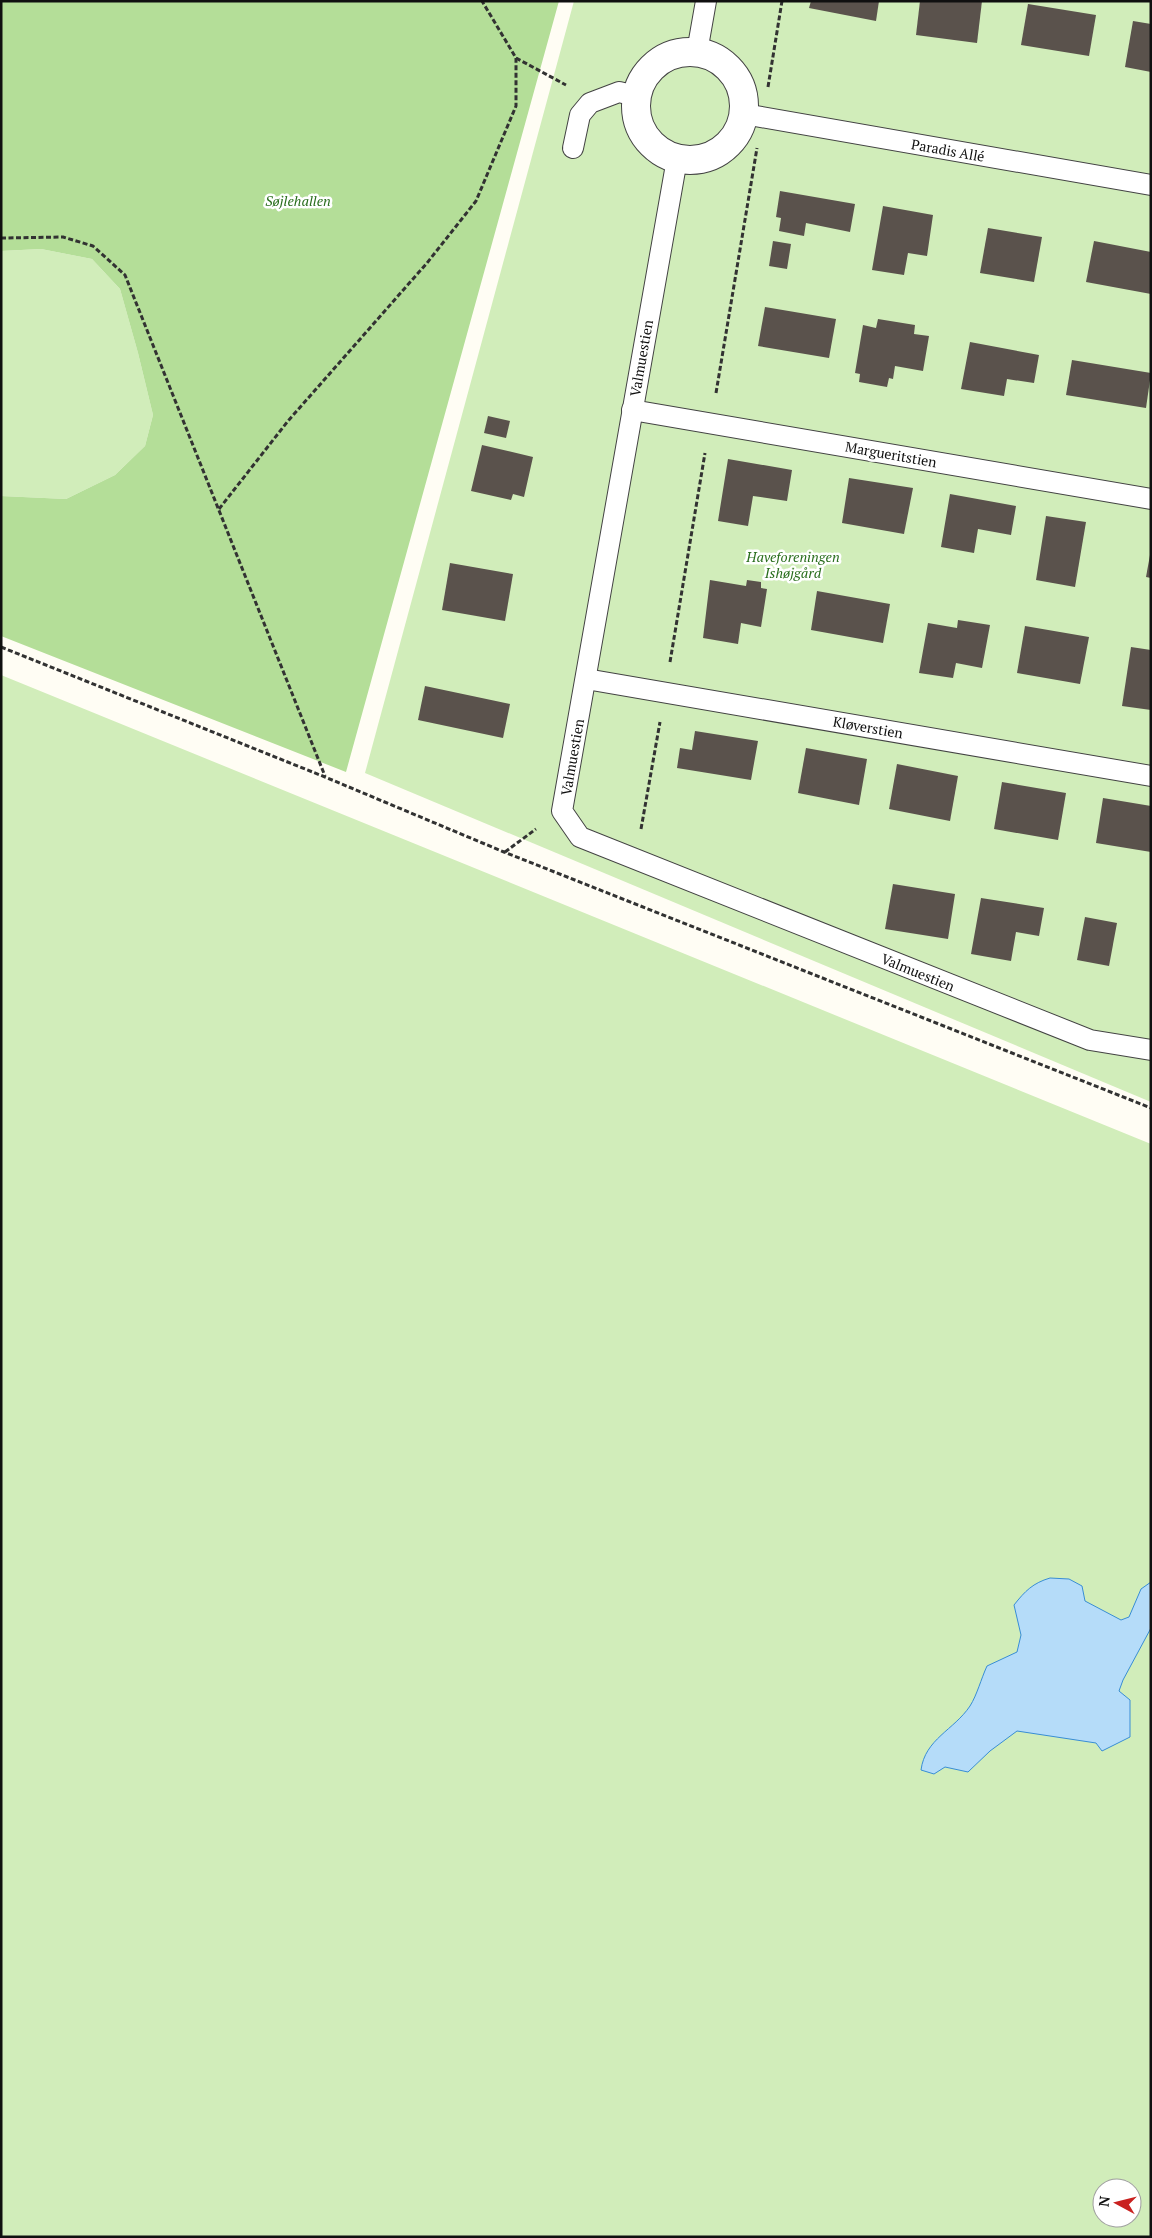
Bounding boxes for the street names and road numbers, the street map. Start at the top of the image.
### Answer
street label: Paradis Allé [910,134,986,166]
street label: Valmuestien [625,317,657,398]
street label: Margueritstien [844,437,939,472]
street label: Kløverstien [831,711,905,743]
street label: Valmuestien [556,716,588,797]
street label: Valmuestien [878,949,958,996]

